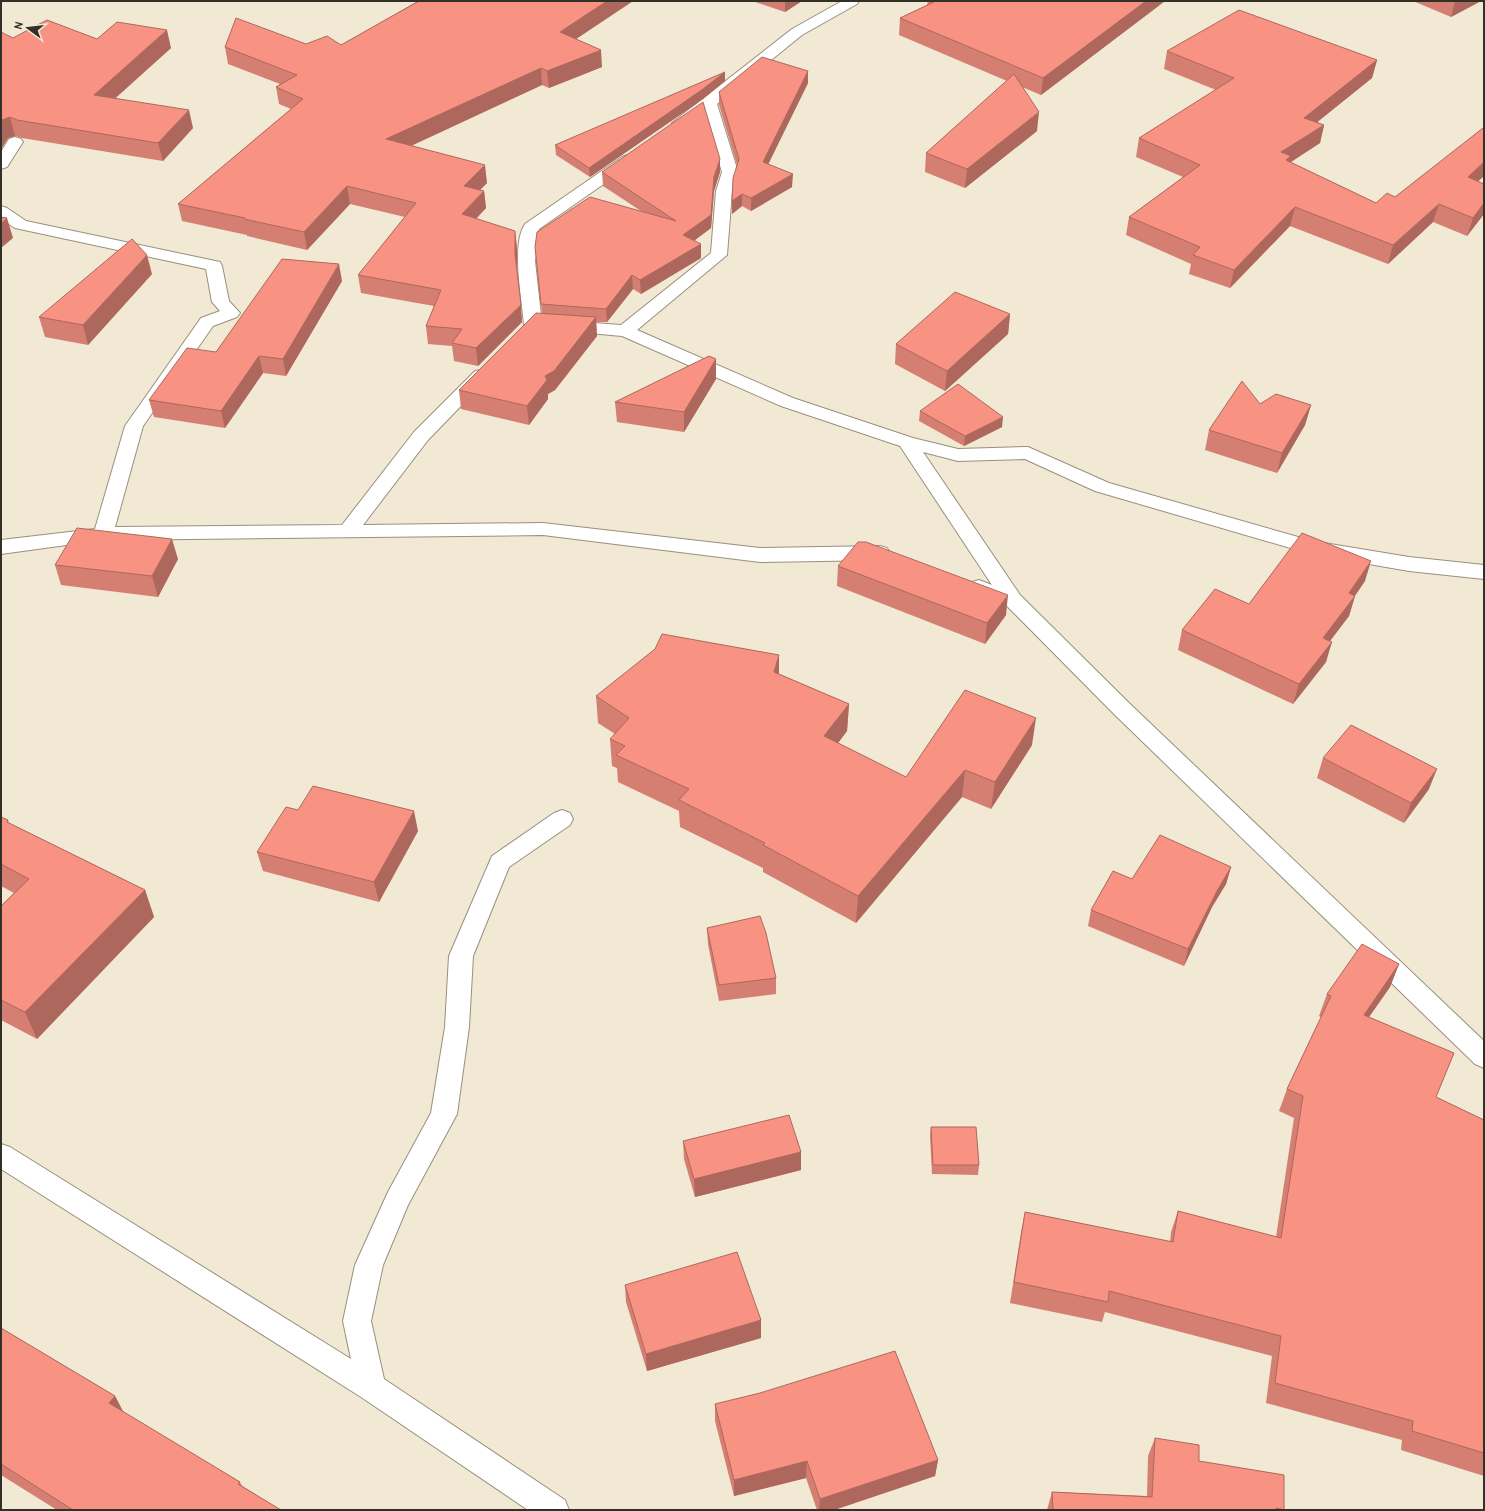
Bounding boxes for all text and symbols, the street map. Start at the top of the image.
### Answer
north arrow [8,8,48,48]
text: N [11,20,26,31]

